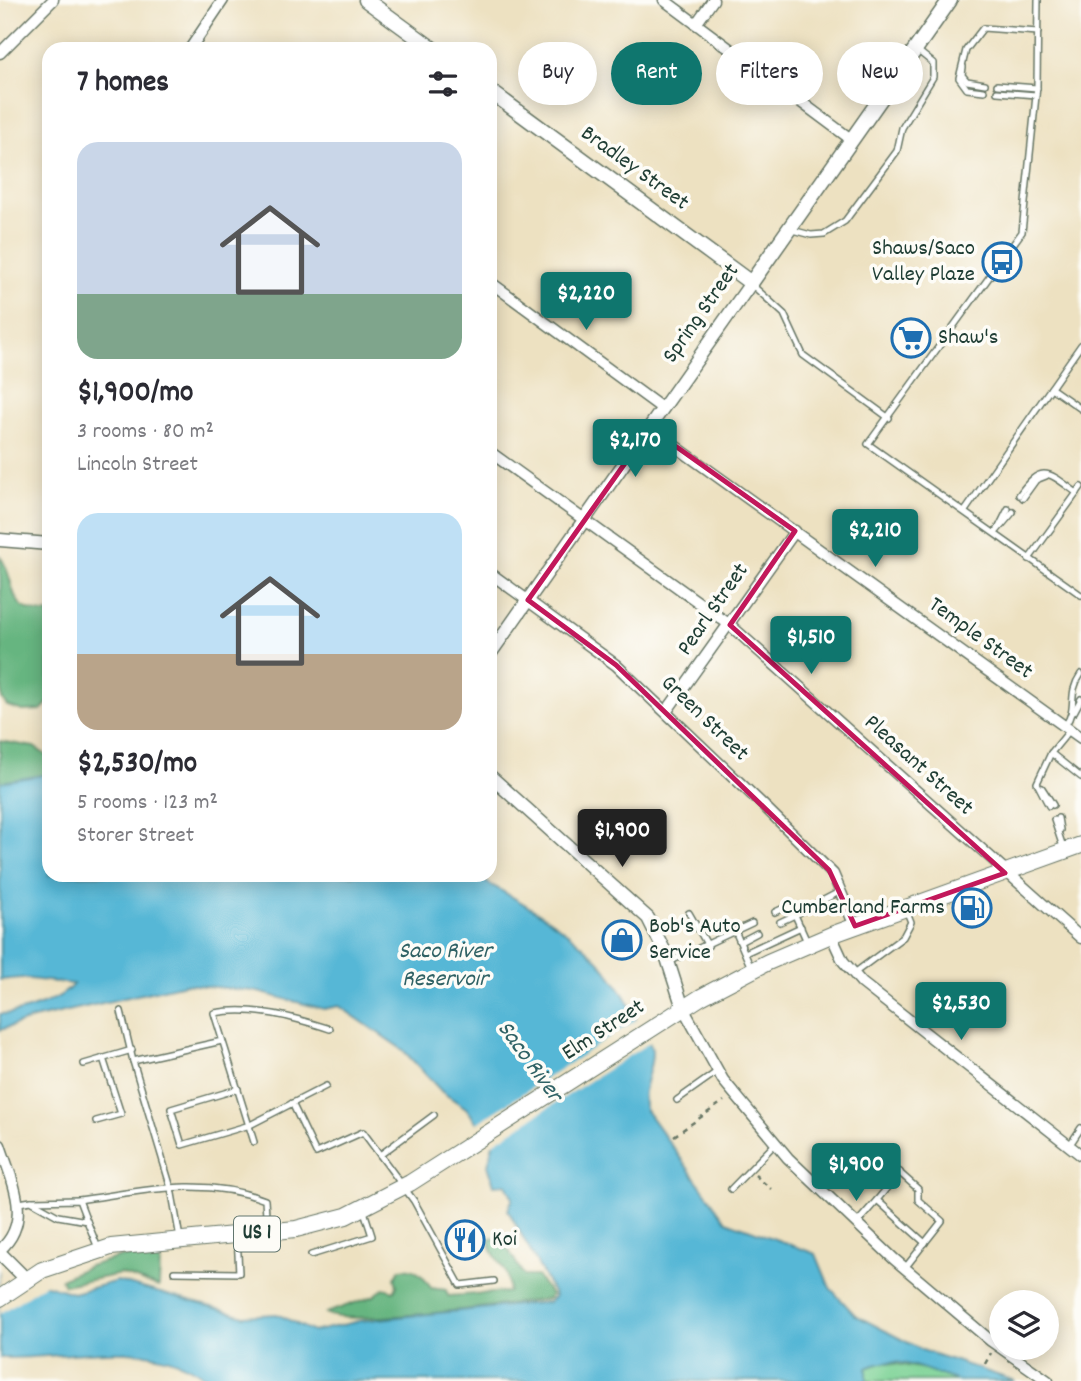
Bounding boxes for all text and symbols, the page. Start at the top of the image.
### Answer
chip: Buy [518,42,597,105]
chip: Rent [611,42,702,105]
chip: Filters [716,42,823,105]
chip: New [837,42,923,105]
text: 7 homes [77,63,169,106]
icon: filters [424,65,462,103]
street label: Bradley Street [573,118,695,220]
icon: home [207,187,333,313]
place label: Shaws/Saco Valley Plaze [872,233,975,292]
bus stop icon: Shaws/Saco Valley Plaze [981,241,1023,283]
street label: Spring Street [655,257,749,371]
pin: $2,220 [529,272,643,332]
text: $2,220 [557,278,615,311]
supermarket icon: Shaw's [890,317,932,359]
place label: Shaw's [938,322,999,355]
text: $1,900/mo [77,373,193,416]
text: 3 rooms · 80 m² [77,416,214,449]
pin: $2,170 [578,420,692,479]
text: $2,170 [609,425,661,458]
text: Lincoln Street [77,449,198,482]
pin: $2,210 [818,510,932,569]
text: $2,210 [848,515,902,548]
street label: Pearl Street [670,557,758,663]
icon: home [207,558,333,684]
street label: Temple Street [921,590,1039,688]
pin: $1,510 [754,616,868,676]
text: $1,510 [786,622,836,655]
street label: Green Street [652,668,756,770]
street label: Pleasant Street [856,708,980,824]
text: $2,530/mo [77,744,197,787]
text: 5 rooms · 123 m² [77,787,218,820]
pin: $1,900 [565,810,679,869]
text: $1,900 [594,815,650,848]
text: Storer Street [77,820,194,853]
fuel station icon: Cumberland Farms [951,887,993,929]
place label: Cumberland Farms [781,892,945,925]
place label: Bob's Auto Service [649,911,741,970]
shop icon: Bob's Auto Service [601,919,643,961]
water label: Saco River Reservoir [398,935,495,997]
pin: $2,530 [904,982,1018,1042]
text: $2,530 [931,988,991,1021]
street label: Elm Street [556,992,652,1070]
water label: Saco River [488,1014,572,1112]
pin: $1,900 [799,1144,913,1203]
text: $1,900 [828,1149,884,1182]
road number: US 1 [234,1216,280,1252]
restaurant icon: Koi [444,1219,486,1261]
place label: Koi [492,1224,517,1257]
map controls [989,1290,1059,1360]
button: layers [989,1290,1059,1360]

